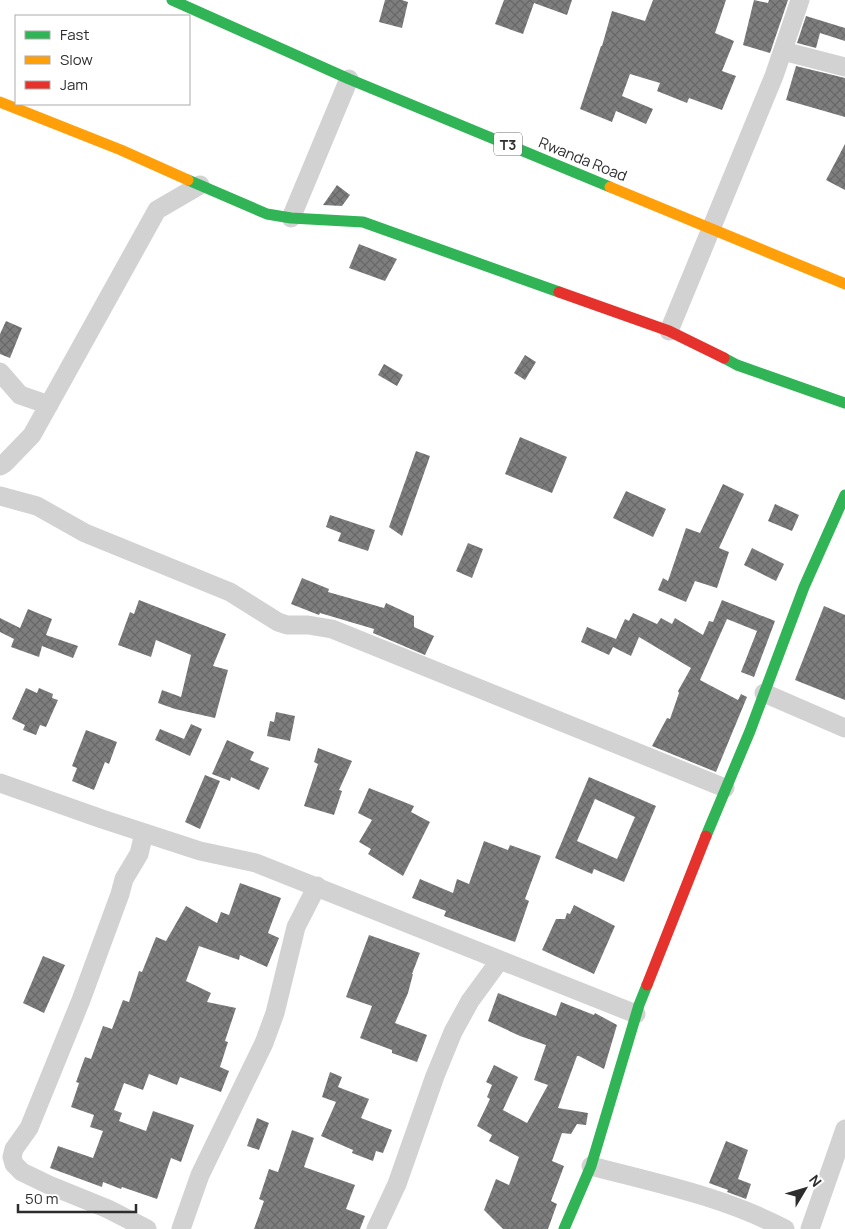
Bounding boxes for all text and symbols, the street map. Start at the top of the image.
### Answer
legend [15,15,190,105]
text: Fast [60,24,89,45]
text: Slow [60,49,93,70]
text: Jam [60,74,88,95]
road number: T3 [494,132,522,156]
street label: Rwanda Road [536,132,630,186]
north arrow [780,1164,830,1214]
text: N [805,1171,826,1191]
scale bar [18,1182,135,1214]
text: 50 m [25,1188,59,1209]

